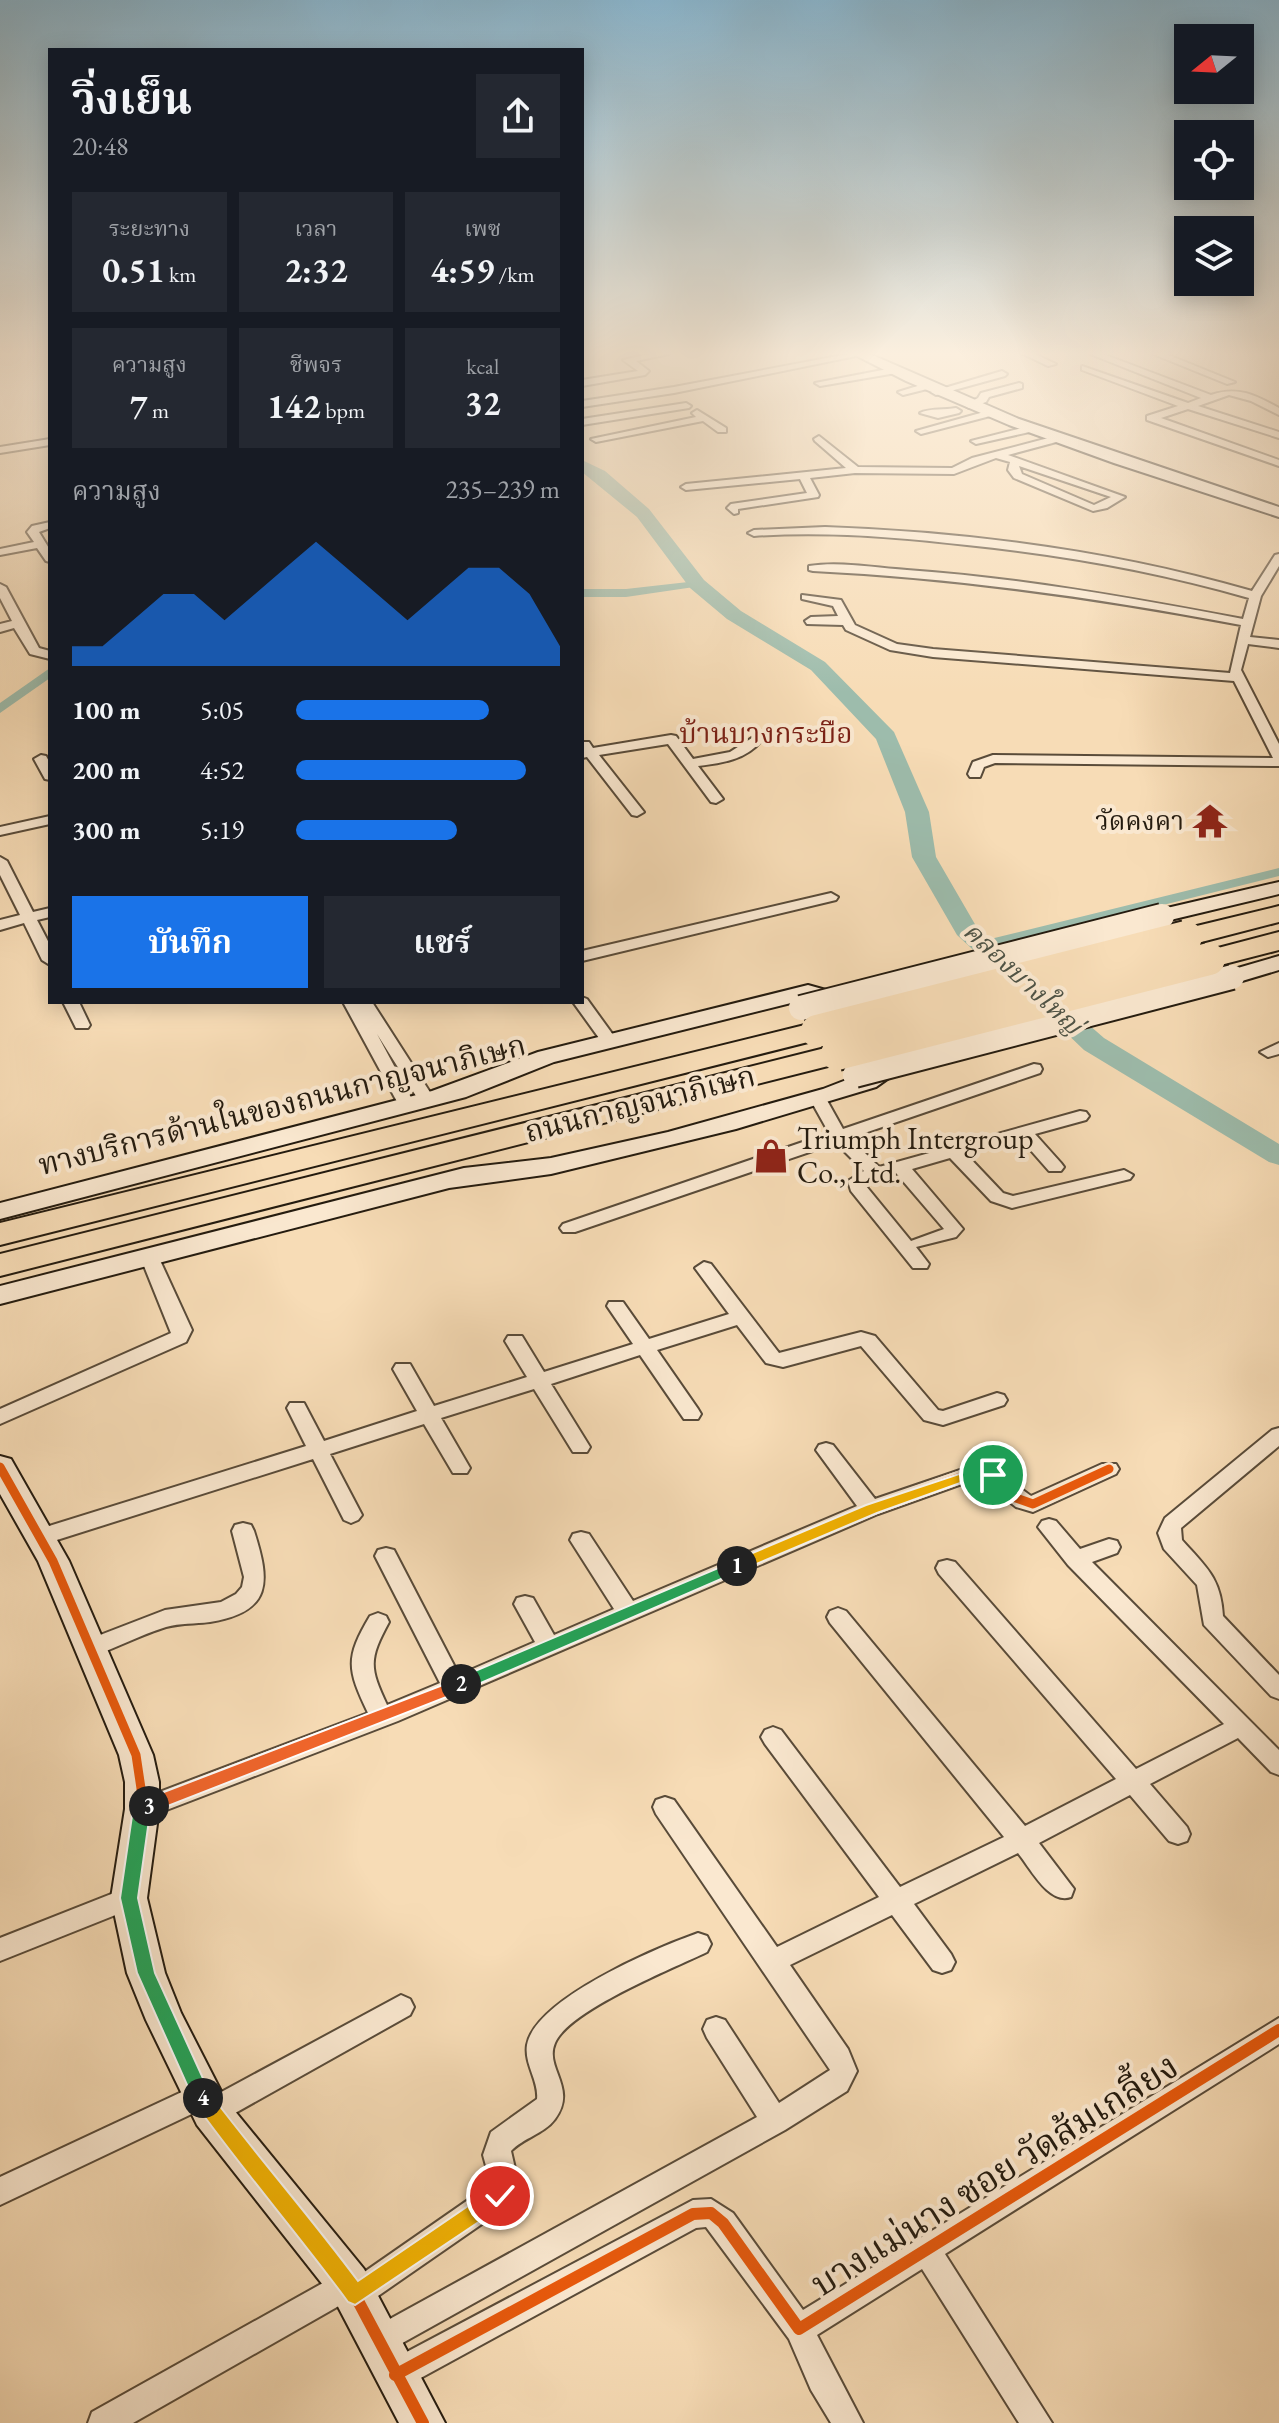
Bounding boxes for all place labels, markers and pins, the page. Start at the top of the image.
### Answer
temple icon: วัดคงคา [1191,802,1229,840]
place label: วัดคงคา [1095,804,1184,838]
place label: Triumph Intergroup Co., Ltd. [797,1119,1034,1192]
shop icon: Triumph Intergroup Co., Ltd. [752,1137,790,1175]
pin [959,1441,1027,1509]
pin: 1 [717,1546,757,1586]
pin: 2 [441,1664,481,1704]
pin: 3 [129,1786,169,1826]
pin: 4 [183,2078,223,2118]
pin [466,2162,534,2230]

